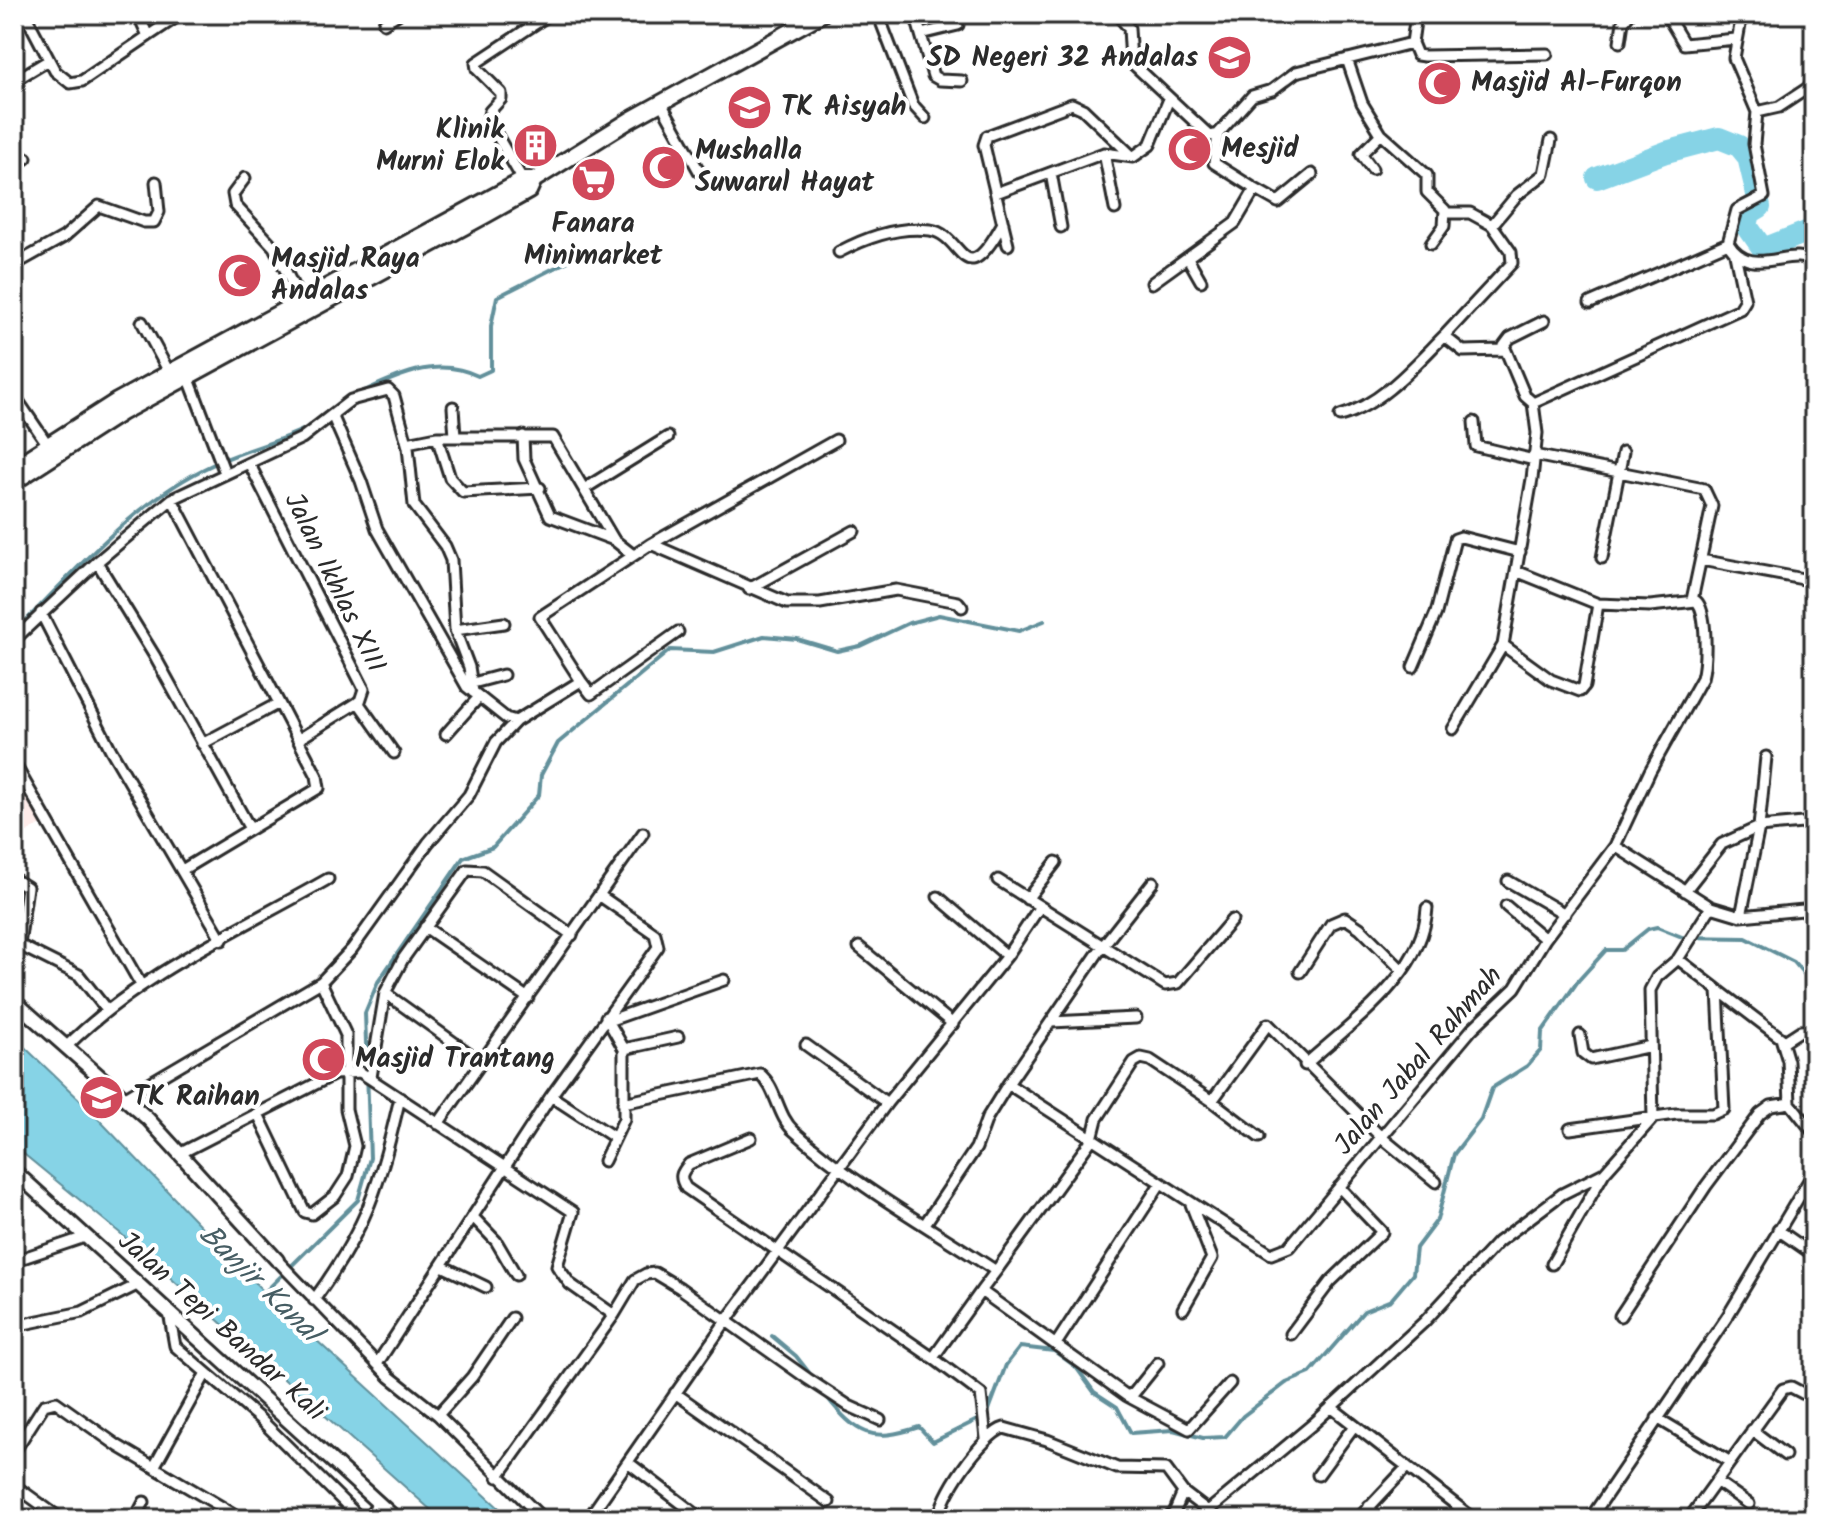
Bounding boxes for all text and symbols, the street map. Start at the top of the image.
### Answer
school or university icon: SD Negeri 32 Andalas [1205,34,1253,82]
place label: SD Negeri 32 Andalas [927,36,1198,81]
mosque icon: Masjid Al-Furqon [1416,59,1464,107]
place label: Masjid Al-Furqon [1471,61,1682,106]
school or university icon: TK Aisyah [726,83,774,131]
place label: TK Aisyah [781,85,906,130]
place label: Klinik Murni Elok [376,108,505,185]
building icon: Klinik Murni Elok [511,122,559,170]
mosque icon: Mesjid [1166,125,1214,173]
place label: Mesjid [1221,127,1299,172]
place label: Mushalla Suwarul Hayat [695,129,875,206]
mosque icon: Mushalla Suwarul Hayat [640,143,688,191]
supermarket icon: Fanara Minimarket [569,155,617,203]
place label: Fanara Minimarket [524,202,663,279]
place label: Masjid Raya Andalas [271,237,420,314]
mosque icon: Masjid Raya Andalas [216,251,264,299]
street label: Jalan Ikhlas XIII [271,485,397,681]
street label: Jalan Jabal Rahmah [1323,956,1515,1166]
mosque icon: Masjid Trantang [300,1035,348,1083]
place label: Masjid Trantang [355,1037,555,1082]
school or university icon: TK Raihan [78,1073,126,1121]
place label: TK Raihan [133,1075,260,1120]
water label: Banjir Kanal [187,1213,336,1359]
street label: Jalan Tepi Bandar Kali [106,1221,337,1434]

